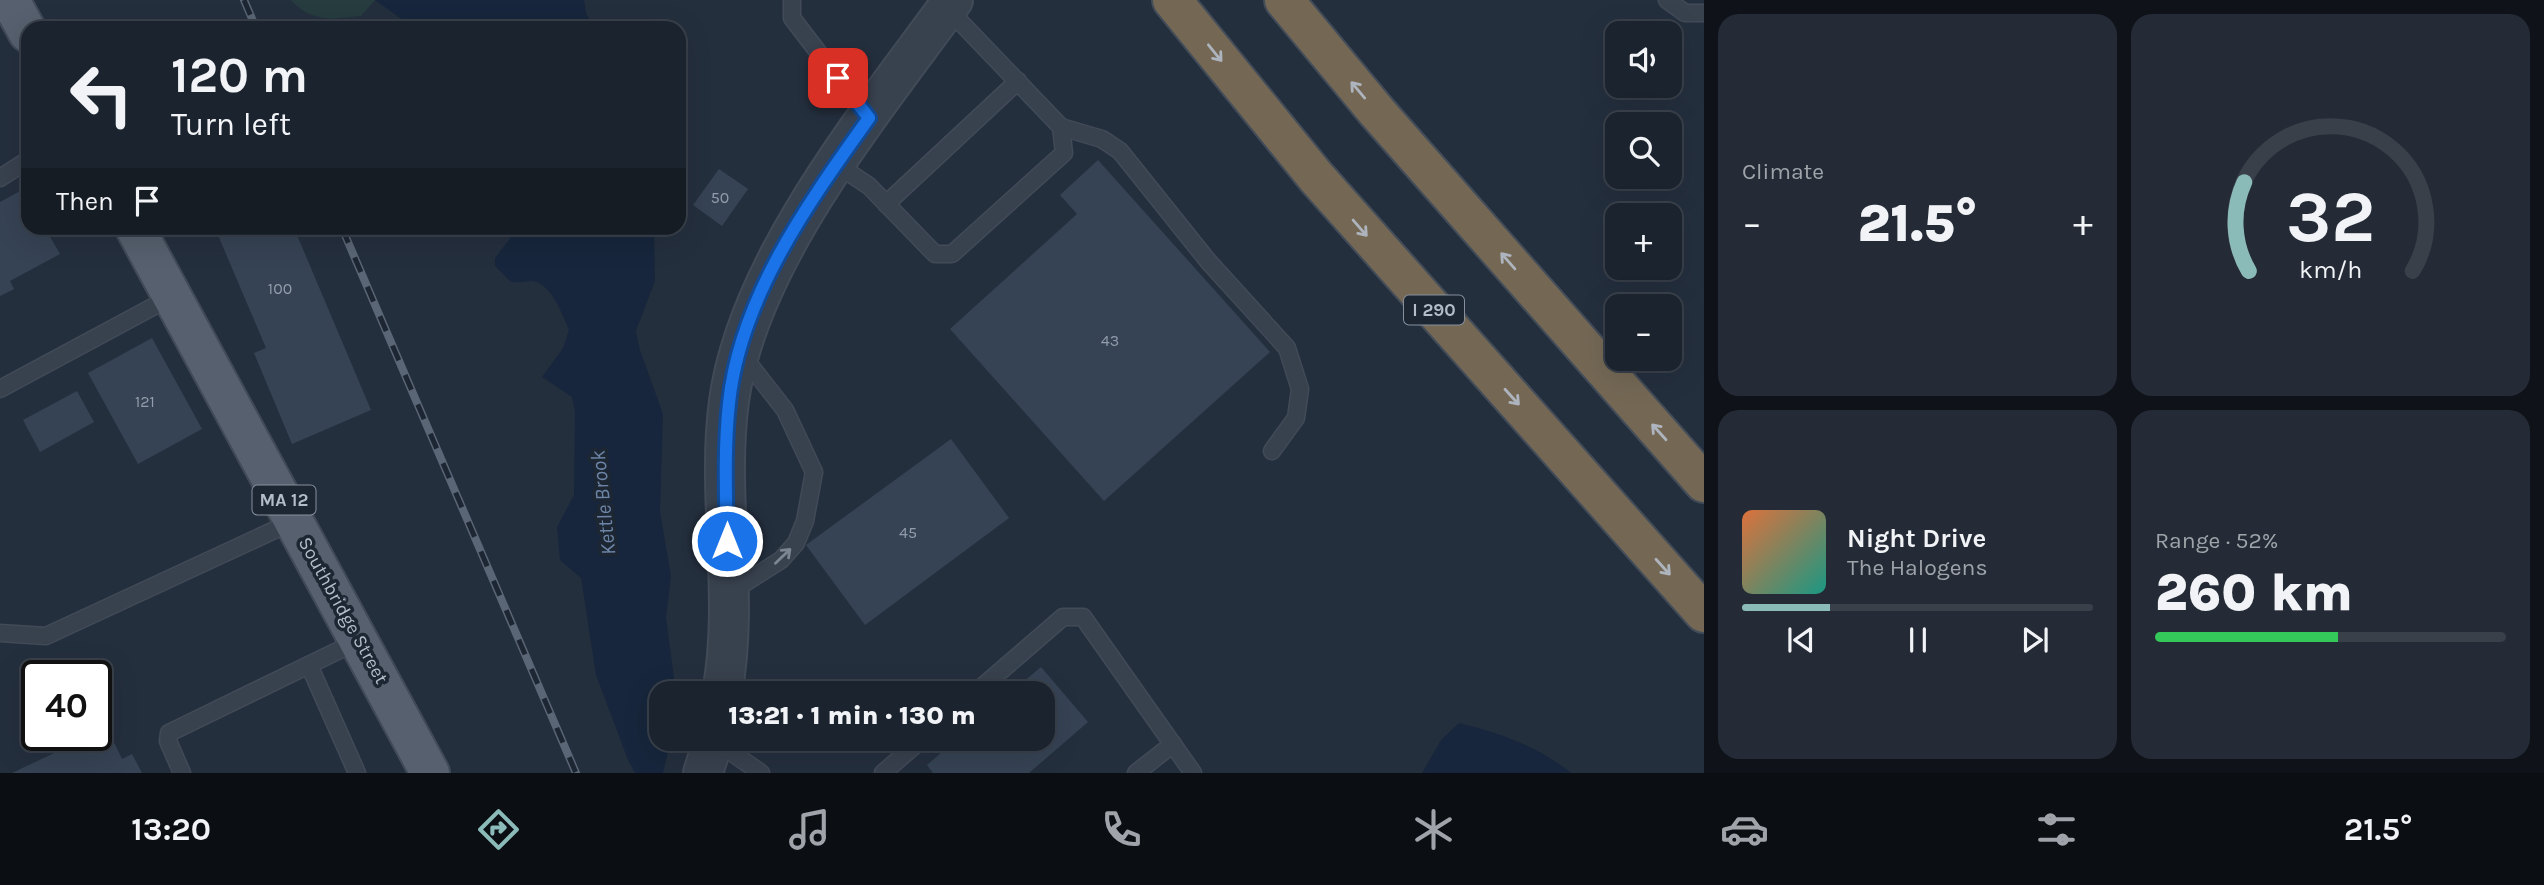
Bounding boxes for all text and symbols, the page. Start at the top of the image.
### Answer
map controls [1605,21,1682,371]
button: sound [1605,21,1682,98]
one-way arrow [1207,43,1222,61]
text: 120 m [171,47,308,104]
pin [808,48,868,108]
icon: left [56,49,147,140]
icon: arrive [819,59,857,97]
one-way arrow [1350,81,1366,99]
text: Turn left [171,106,291,143]
button: search [1605,112,1682,189]
text: Climate [1742,158,1824,185]
text: 32 [2286,174,2375,259]
icon: arrive [128,182,166,220]
text: Then [56,186,114,217]
house number: 50 [711,188,729,207]
text: 21.5° [1857,193,1978,254]
text: − [1742,201,1762,246]
text: + [2073,201,2093,246]
button: + [1605,203,1682,280]
one-way arrow [1352,218,1368,236]
one-way arrow [1500,252,1516,270]
text: km/h [2299,255,2362,284]
house number: 100 [268,279,292,298]
button: − [1605,294,1682,371]
road number: I 290 [1404,296,1464,324]
house number: 43 [1101,331,1119,350]
one-way arrow [1504,388,1520,406]
house number: 121 [135,392,155,411]
one-way arrow [1651,423,1667,441]
water label: Kettle Brook [586,449,620,557]
road number: MA 12 [252,486,316,514]
position arrow [690,504,764,578]
house number: 45 [899,523,917,542]
text: Night Drive [1847,523,1986,554]
text: Range · 52% [2155,527,2278,554]
street label: Southbridge Street [294,533,393,688]
one-way arrow [774,547,791,564]
text: The Halogens [1847,554,1987,581]
one-way arrow [1655,558,1671,576]
text: 260 km [2155,562,2353,623]
icon: previous [1782,621,1820,659]
icon: pause [1899,621,1937,659]
icon: next [2016,621,2054,659]
speed limit sign: 40 [21,660,112,751]
text: 13:21 · 1 min · 130 m [728,700,976,731]
icon: directions [474,805,523,854]
icon: music [785,805,834,854]
icon: phone [1097,805,1146,854]
icon: climate [1409,805,1458,854]
icon: car [1720,805,1769,854]
icon: filters [2032,805,2081,854]
text: 13:20 [131,811,211,848]
text: 21.5° [2344,811,2413,848]

